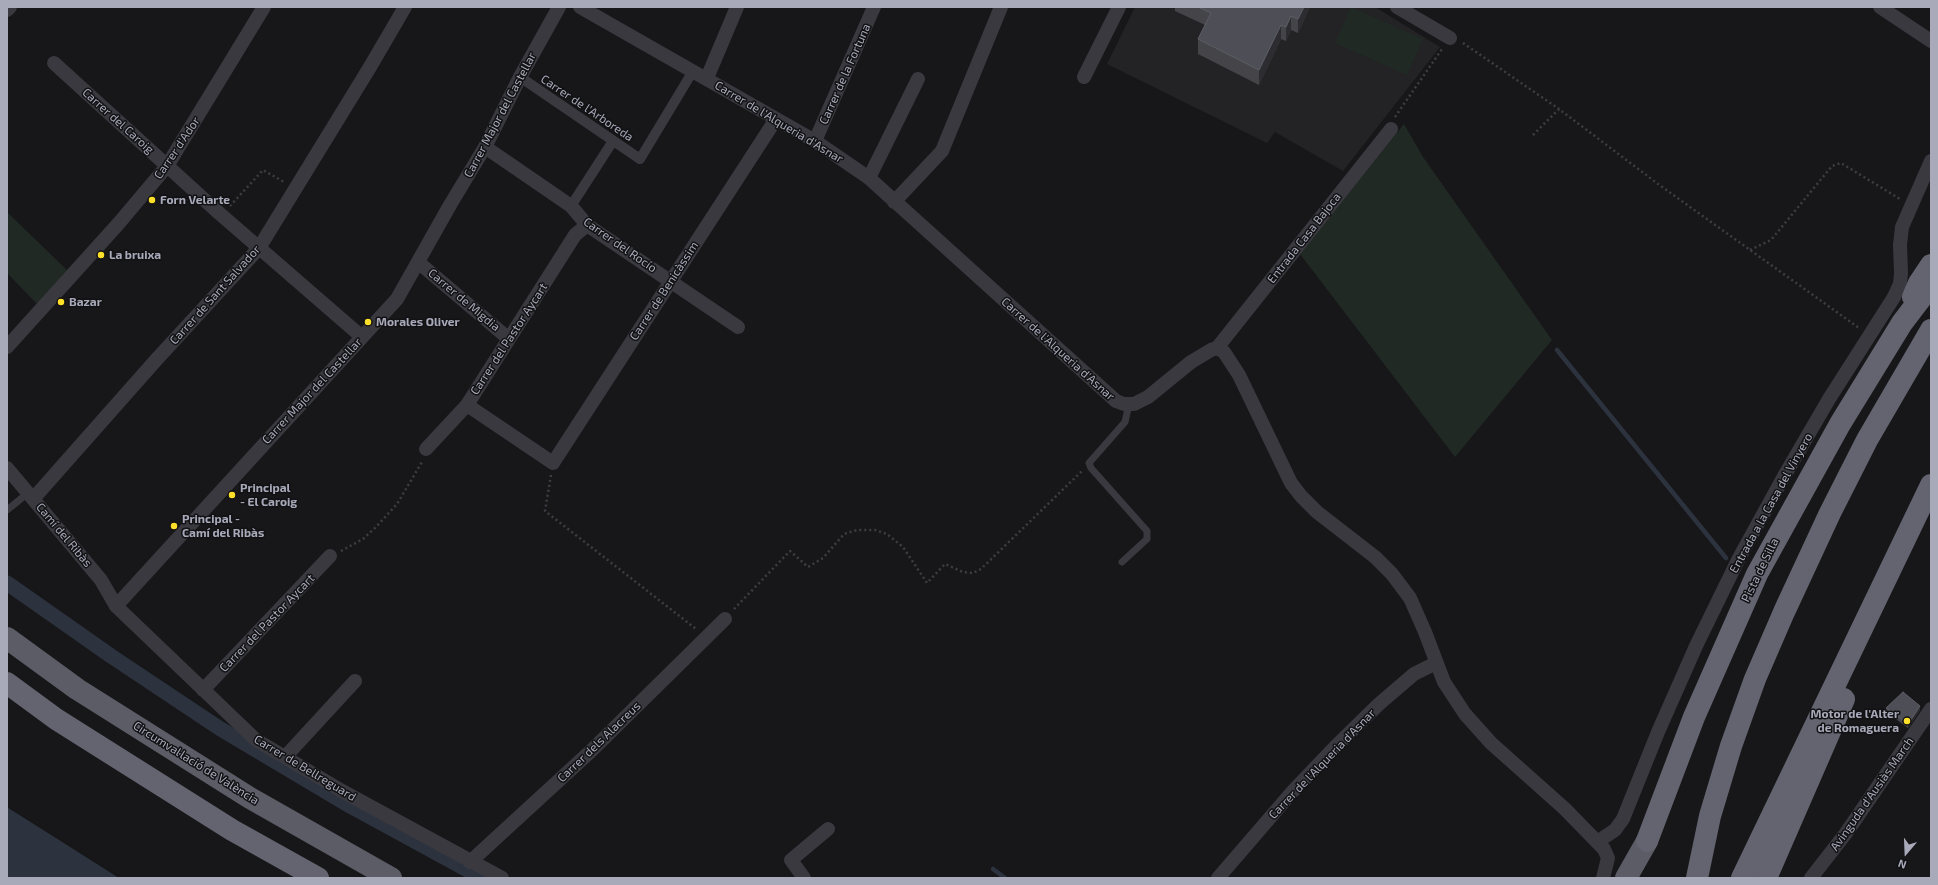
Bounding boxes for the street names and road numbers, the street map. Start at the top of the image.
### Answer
street label: Carrer de la Fortuna [816,21,874,127]
street label: Carrer Major del Castellar [461,50,539,180]
street label: Carrer de l'Arboreda [538,72,636,144]
street label: Carrer de l'Alqueria d'Asnar [712,78,846,166]
street label: Carrer del Caroig [79,85,157,157]
street label: Carrer d'Ador [151,114,203,182]
street label: Entrada Casa Bajoca [1264,190,1344,286]
street label: Carrer del Rocío [581,214,659,276]
street label: Carrer de Benicàssim [627,239,701,343]
street label: Carrer de Sant Salvador [167,242,263,348]
street label: Carrer de Migdia [425,266,503,334]
street label: Carrer del Pastor Aycart [467,280,551,398]
street label: Carrer de l'Alqueria d'Asnar [998,294,1118,404]
street label: Carrer Major del Castellar [259,335,365,447]
street label: Entrada a la Casa del Vinyero [1726,431,1816,575]
street label: Camí del Ribàs [33,500,95,570]
street label: Pista de Silla [1738,536,1782,604]
street label: Carrer del Pastor Aycart [217,571,317,675]
street label: Carrer dels Alacreus [554,699,644,785]
street label: Carrer de l'Alqueria d'Asnar [1266,706,1378,822]
street label: Circumval·lació de València [130,718,262,808]
street label: Carrer de Bellreguard [251,732,359,804]
street label: Avinguda d'Ausiàs March [1827,734,1917,854]

